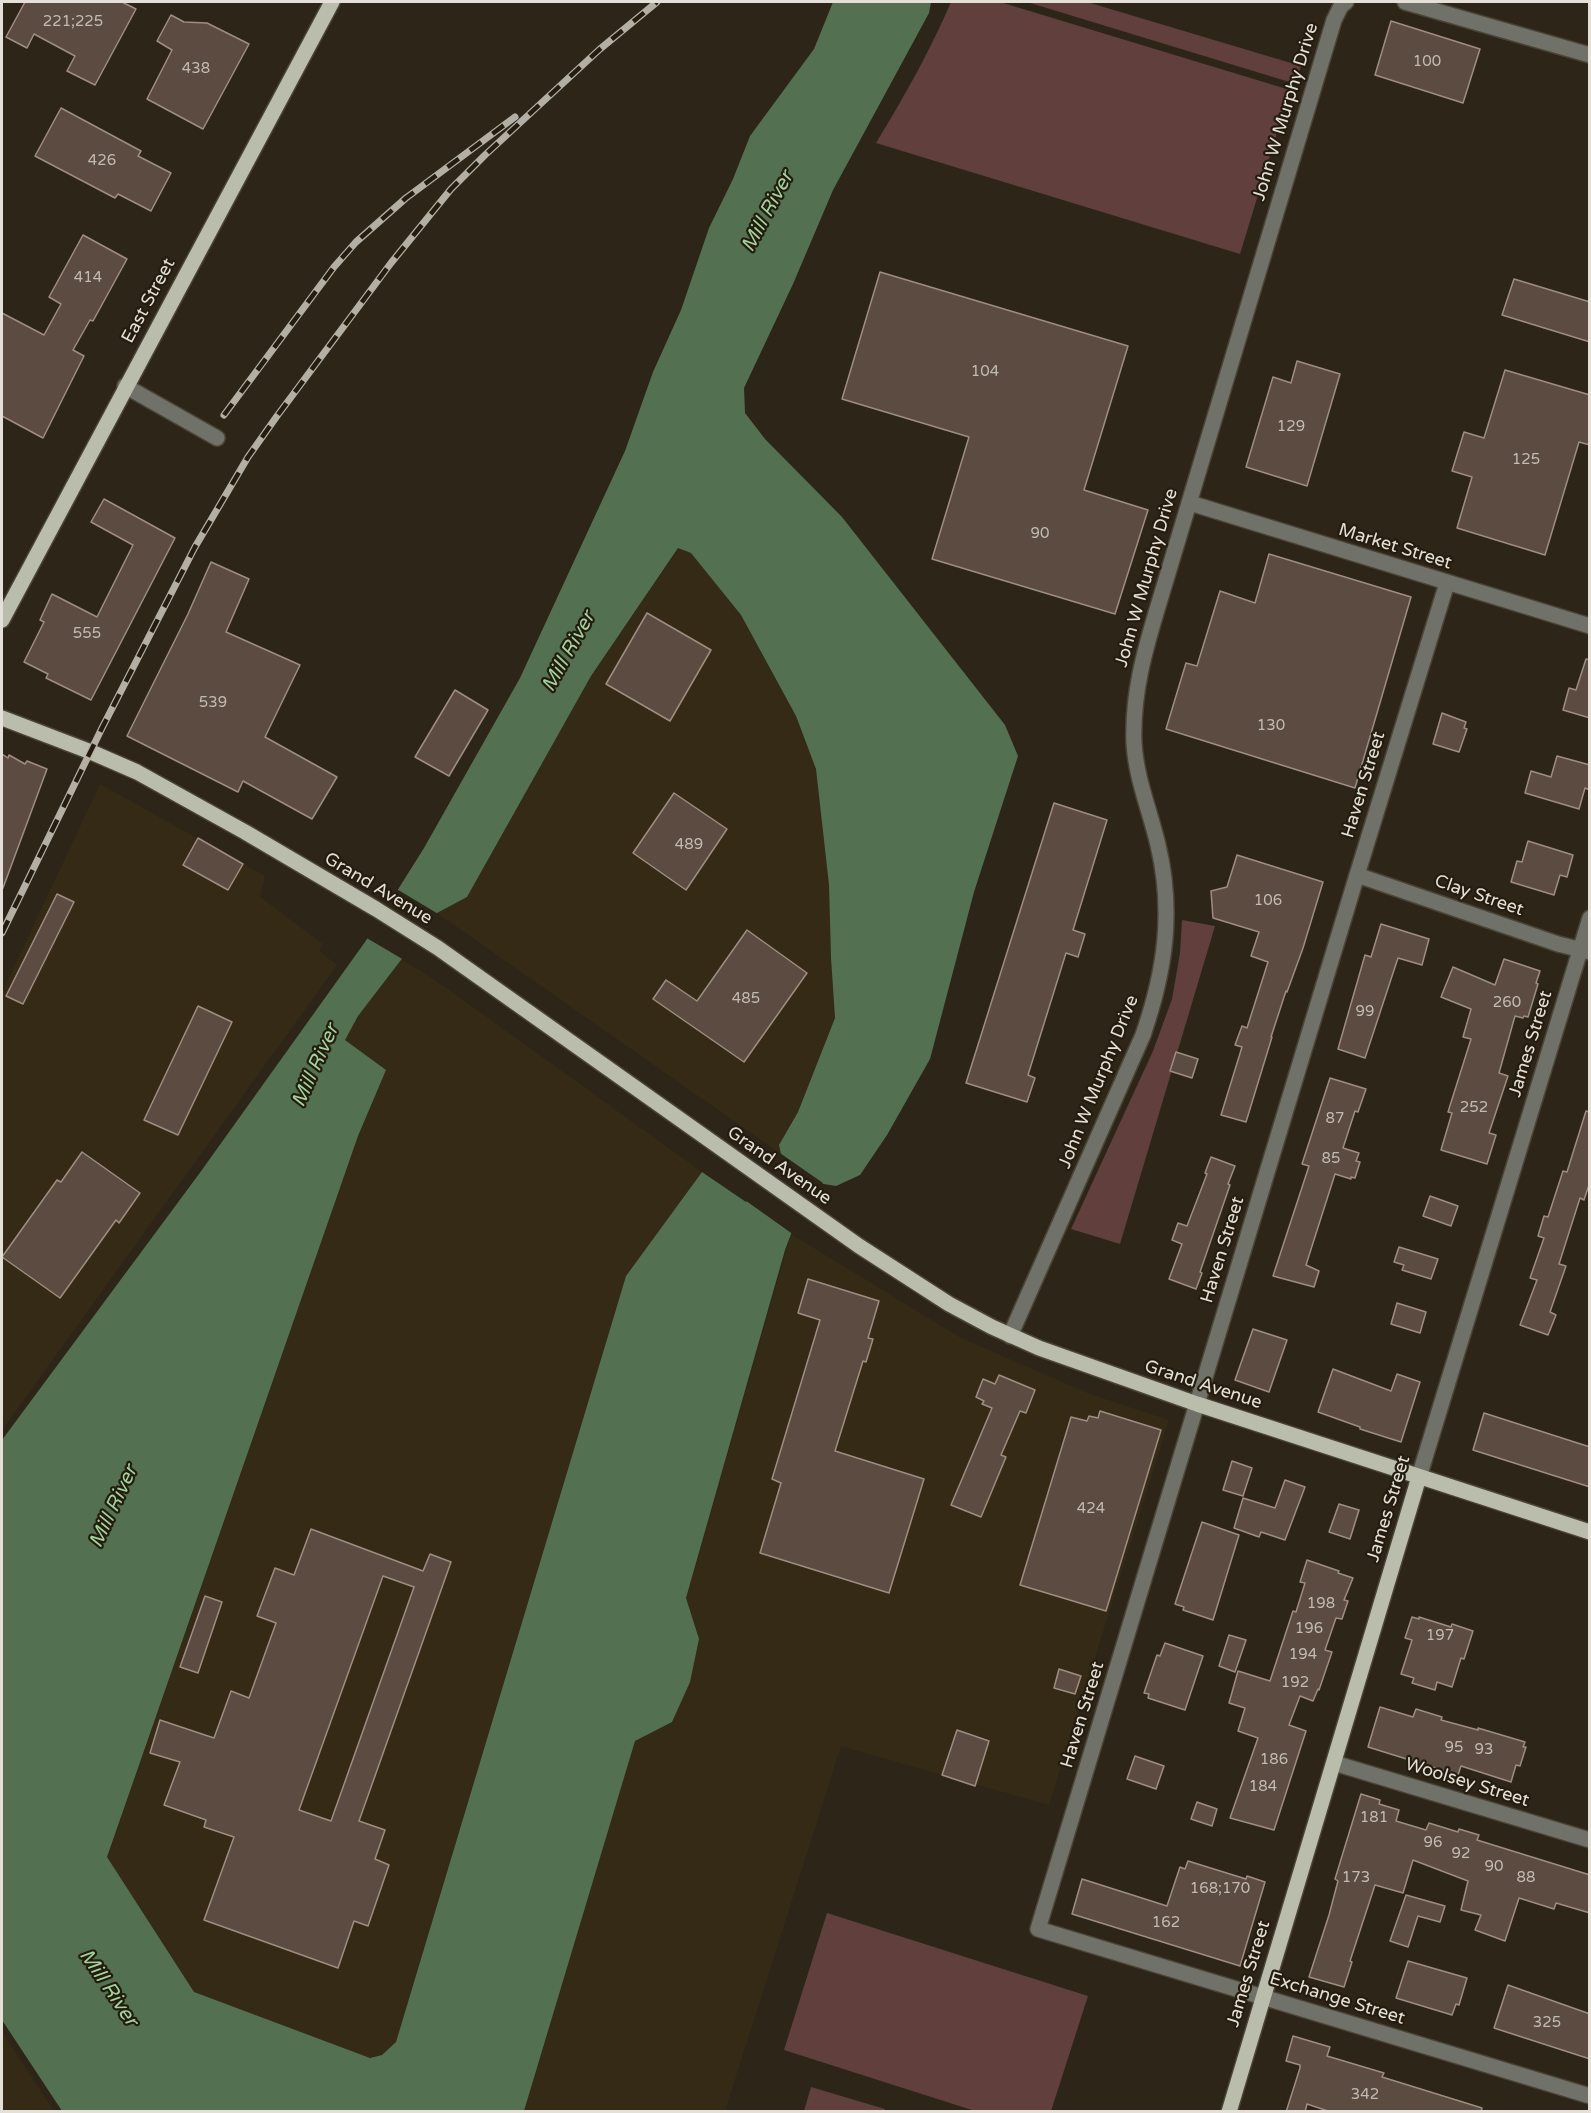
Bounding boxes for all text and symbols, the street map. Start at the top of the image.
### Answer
house number: 221;225 [43,13,103,31]
street label: John W Murphy Drive [1249,21,1323,203]
house number: 100 [1413,53,1441,71]
house number: 438 [182,60,210,78]
house number: 426 [88,152,116,170]
water label: Mill River [737,168,799,256]
street label: East Street [118,255,180,347]
house number: 414 [74,269,102,287]
house number: 104 [971,363,999,381]
house number: 129 [1277,418,1305,436]
house number: 125 [1512,451,1540,469]
street label: John W Murphy Drive [1111,486,1183,670]
street label: Market Street [1336,520,1454,574]
house number: 90 [1031,525,1049,543]
water label: Mill River [537,608,601,696]
house number: 555 [73,625,101,643]
house number: 539 [199,694,227,712]
house number: 130 [1257,717,1285,735]
street label: Haven Street [1338,729,1390,841]
house number: 489 [675,836,703,854]
street label: Grand Avenue [320,848,436,930]
street label: Clay Street [1432,871,1526,921]
house number: 106 [1254,892,1282,910]
street label: James Street [1505,988,1557,1100]
house number: 485 [732,990,760,1008]
street label: John W Murphy Drive [1054,992,1144,1172]
house number: 260 [1493,994,1521,1012]
house number: 99 [1356,1003,1374,1021]
water label: Mill River [287,1021,345,1111]
house number: 252 [1460,1099,1488,1117]
house number: 87 [1326,1110,1344,1128]
street label: Grand Avenue [723,1122,835,1210]
house number: 85 [1322,1150,1340,1168]
street label: Haven Street [1197,1194,1249,1306]
street label: Grand Avenue [1142,1356,1264,1414]
street label: James Street [1363,1453,1415,1565]
water label: Mill River [85,1462,143,1552]
house number: 424 [1077,1500,1105,1518]
house number: 198 [1307,1595,1335,1613]
house number: 196 [1295,1620,1323,1638]
house number: 197 [1426,1627,1454,1645]
house number: 194 [1289,1646,1317,1664]
street label: Haven Street [1057,1659,1109,1771]
house number: 192 [1281,1674,1309,1692]
house number: 95 [1445,1739,1463,1757]
house number: 93 [1475,1741,1493,1759]
house number: 186 [1260,1751,1288,1769]
street label: Woolsey Street [1403,1754,1531,1812]
house number: 184 [1249,1778,1277,1796]
house number: 181 [1360,1809,1388,1827]
house number: 96 [1424,1834,1442,1852]
house number: 92 [1452,1845,1470,1863]
house number: 90 [1485,1858,1503,1876]
house number: 173 [1342,1869,1370,1887]
house number: 88 [1517,1869,1535,1887]
house number: 168;170 [1190,1880,1250,1898]
house number: 162 [1152,1914,1180,1932]
street label: James Street [1223,1918,1275,2030]
water label: Mill River [73,1945,143,2031]
street label: Exchange Street [1267,1968,1407,2030]
house number: 325 [1533,2014,1561,2032]
house number: 342 [1351,2086,1379,2104]

